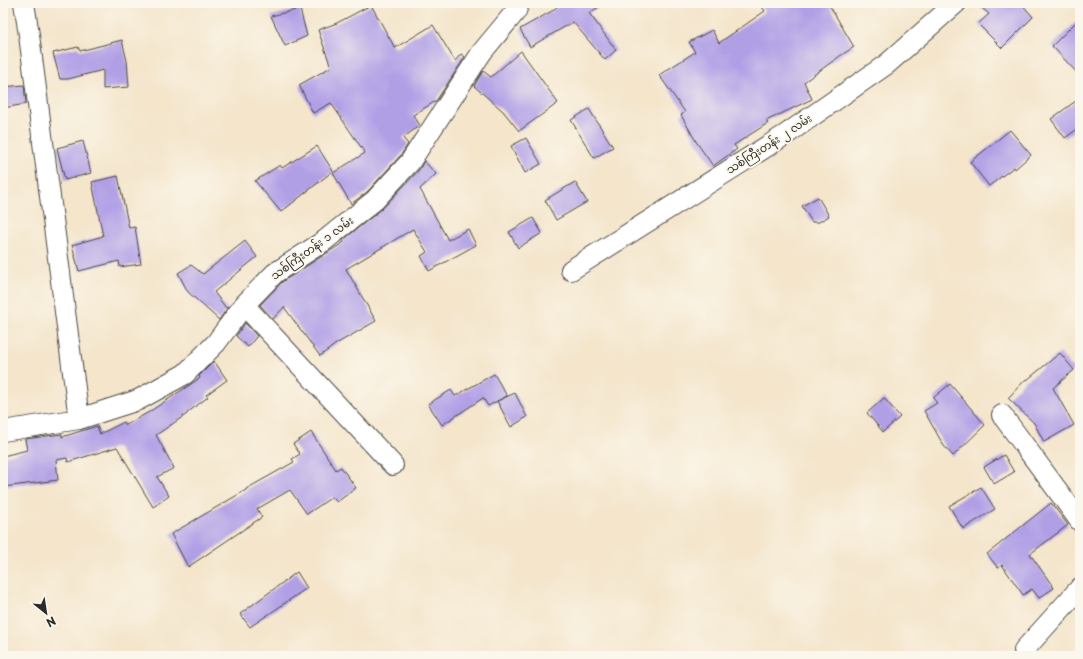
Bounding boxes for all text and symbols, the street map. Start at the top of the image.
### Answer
street label: သစ်ကြီးတန်း ၂ လမ်း [723,109,816,179]
street label: သစ်ကြီးတန်း ၁ လမ်း [267,212,357,284]
north arrow [26,593,66,633]
text: N [43,613,59,632]

